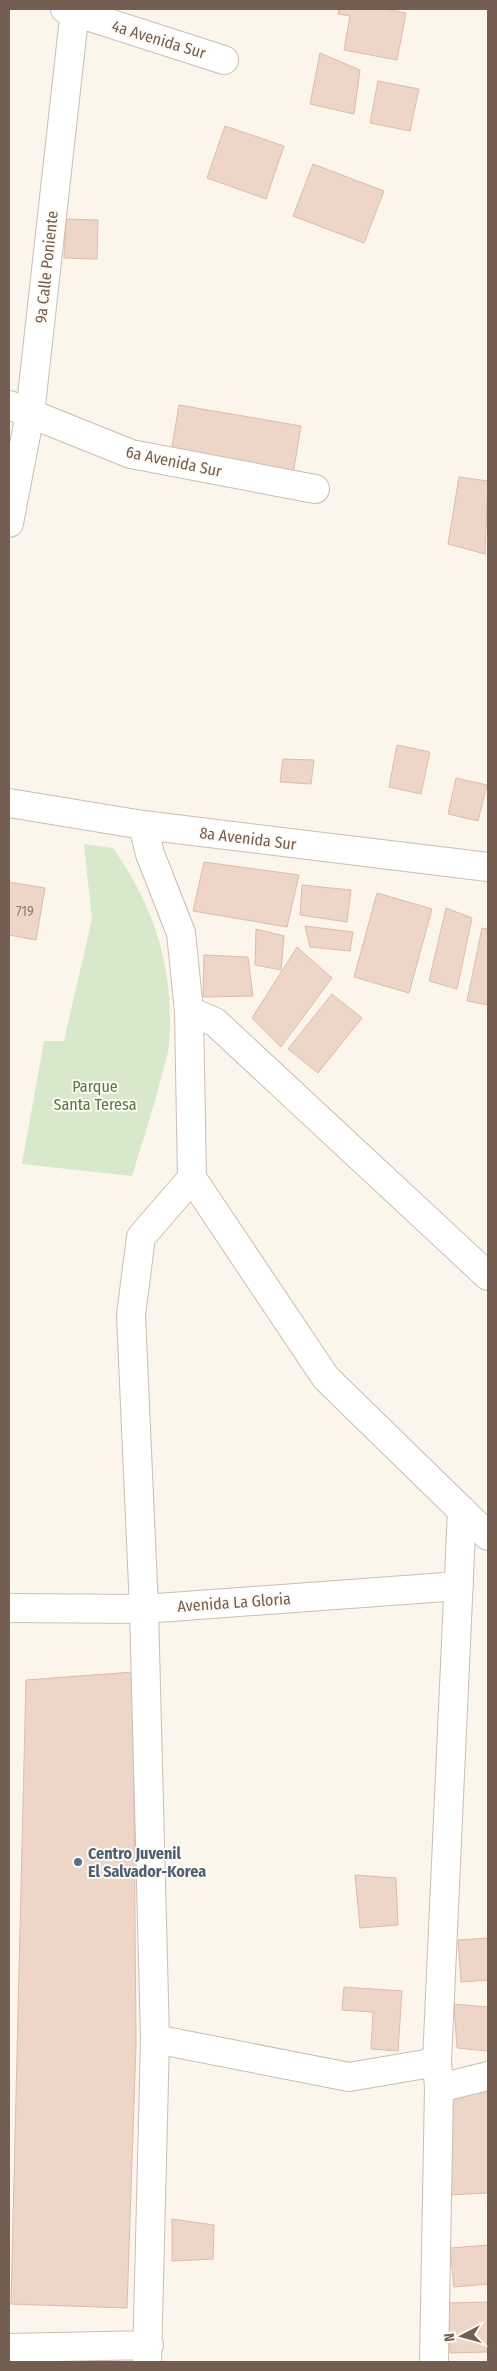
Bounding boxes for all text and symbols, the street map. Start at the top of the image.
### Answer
street label: 4a Avenida Sur [110,16,209,63]
street label: 9a Calle Poniente [31,210,62,324]
street label: 6a Avenida Sur [124,442,224,481]
street label: 8a Avenida Sur [198,823,298,854]
house number: 719 [16,903,34,920]
park label: Parque Santa Teresa [54,1077,137,1114]
street label: Avenida La Gloria [177,1589,292,1616]
place label: Centro Juvenil El Salvador-Korea [88,1844,206,1881]
marker: Centro Juvenil El Salvador-Korea [72,1856,84,1868]
north arrow [437,2311,487,2361]
text: N [441,2332,458,2342]

